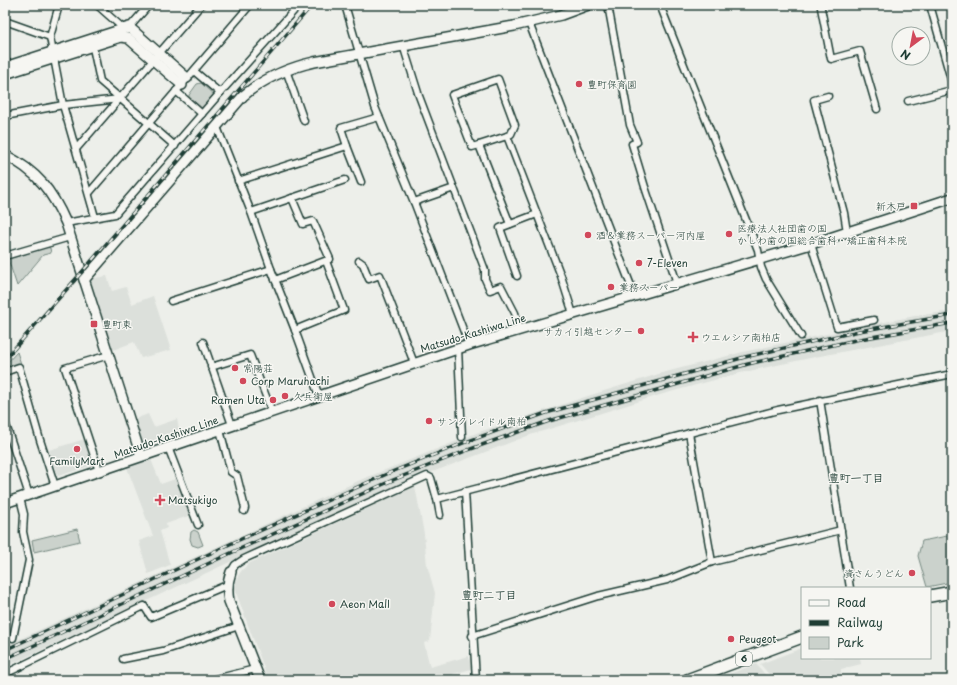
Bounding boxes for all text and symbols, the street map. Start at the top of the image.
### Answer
north arrow [891,26,931,66]
text: N [897,45,914,64]
place label: 豊町保育園 [587,76,637,91]
marker: 豊町保育園 [574,79,584,89]
place label: 新木戸 [876,198,906,213]
marker: 新木戸 [909,201,919,211]
place label: 医療法人社団歯の国 かしわ歯の国総合歯科・矯正歯科本院 [737,220,907,247]
place label: 酒＆業務スーパー河内屋 [596,227,706,242]
marker: 医療法人社団歯の国 かしわ歯の国総合歯科・矯正歯科本院 [724,229,734,239]
marker: 酒＆業務スーパー河内屋 [583,230,593,240]
place label: 7-Eleven [647,255,688,270]
marker: 7-Eleven [634,258,644,268]
place label: 業務スーパー [619,279,679,294]
marker: 業務スーパー [606,282,616,292]
street label: Matsudo-Kashiwa Line [418,309,528,356]
place label: 豊町東 [102,316,132,331]
marker: 豊町東 [89,319,99,329]
place label: サカイ引越センター [543,323,633,338]
marker: サカイ引越センター [636,326,646,336]
place label: ウエルシア南柏店 [701,329,781,344]
marker: ウエルシア南柏店 [688,332,698,342]
place label: 常陽荘 [243,360,273,375]
marker: 常陽荘 [230,363,240,373]
place label: Corp Maruhachi [251,373,329,388]
marker: Corp Maruhachi [238,376,248,386]
place label: 久兵衛屋 [293,388,333,403]
marker: 久兵衛屋 [280,391,290,401]
place label: Ramen Uta [211,392,266,407]
marker: Ramen Uta [268,395,278,405]
street label: Matsudo-Kashiwa Line [112,411,221,461]
place label: サンクレイドル南柏 [437,413,527,428]
marker: サンクレイドル南柏 [424,416,434,426]
marker: FamilyMart [72,444,82,454]
place label: FamilyMart [49,453,105,469]
district label: 豊町一丁目 [829,469,884,486]
place label: Matsukiyo [168,492,218,507]
marker: Matsukiyo [155,495,165,505]
place label: 資さんうどん [844,565,904,580]
marker: 資さんうどん [907,568,917,578]
district label: 豊町二丁目 [462,586,517,603]
legend [801,587,931,659]
text: Road [837,593,866,611]
place label: Aeon Mall [340,596,390,611]
marker: Aeon Mall [327,599,337,609]
text: Railway [837,613,883,631]
place label: Peugeot [739,631,776,646]
text: Park [837,633,864,651]
marker: Peugeot [726,634,736,644]
road number: 6 [736,652,752,666]

